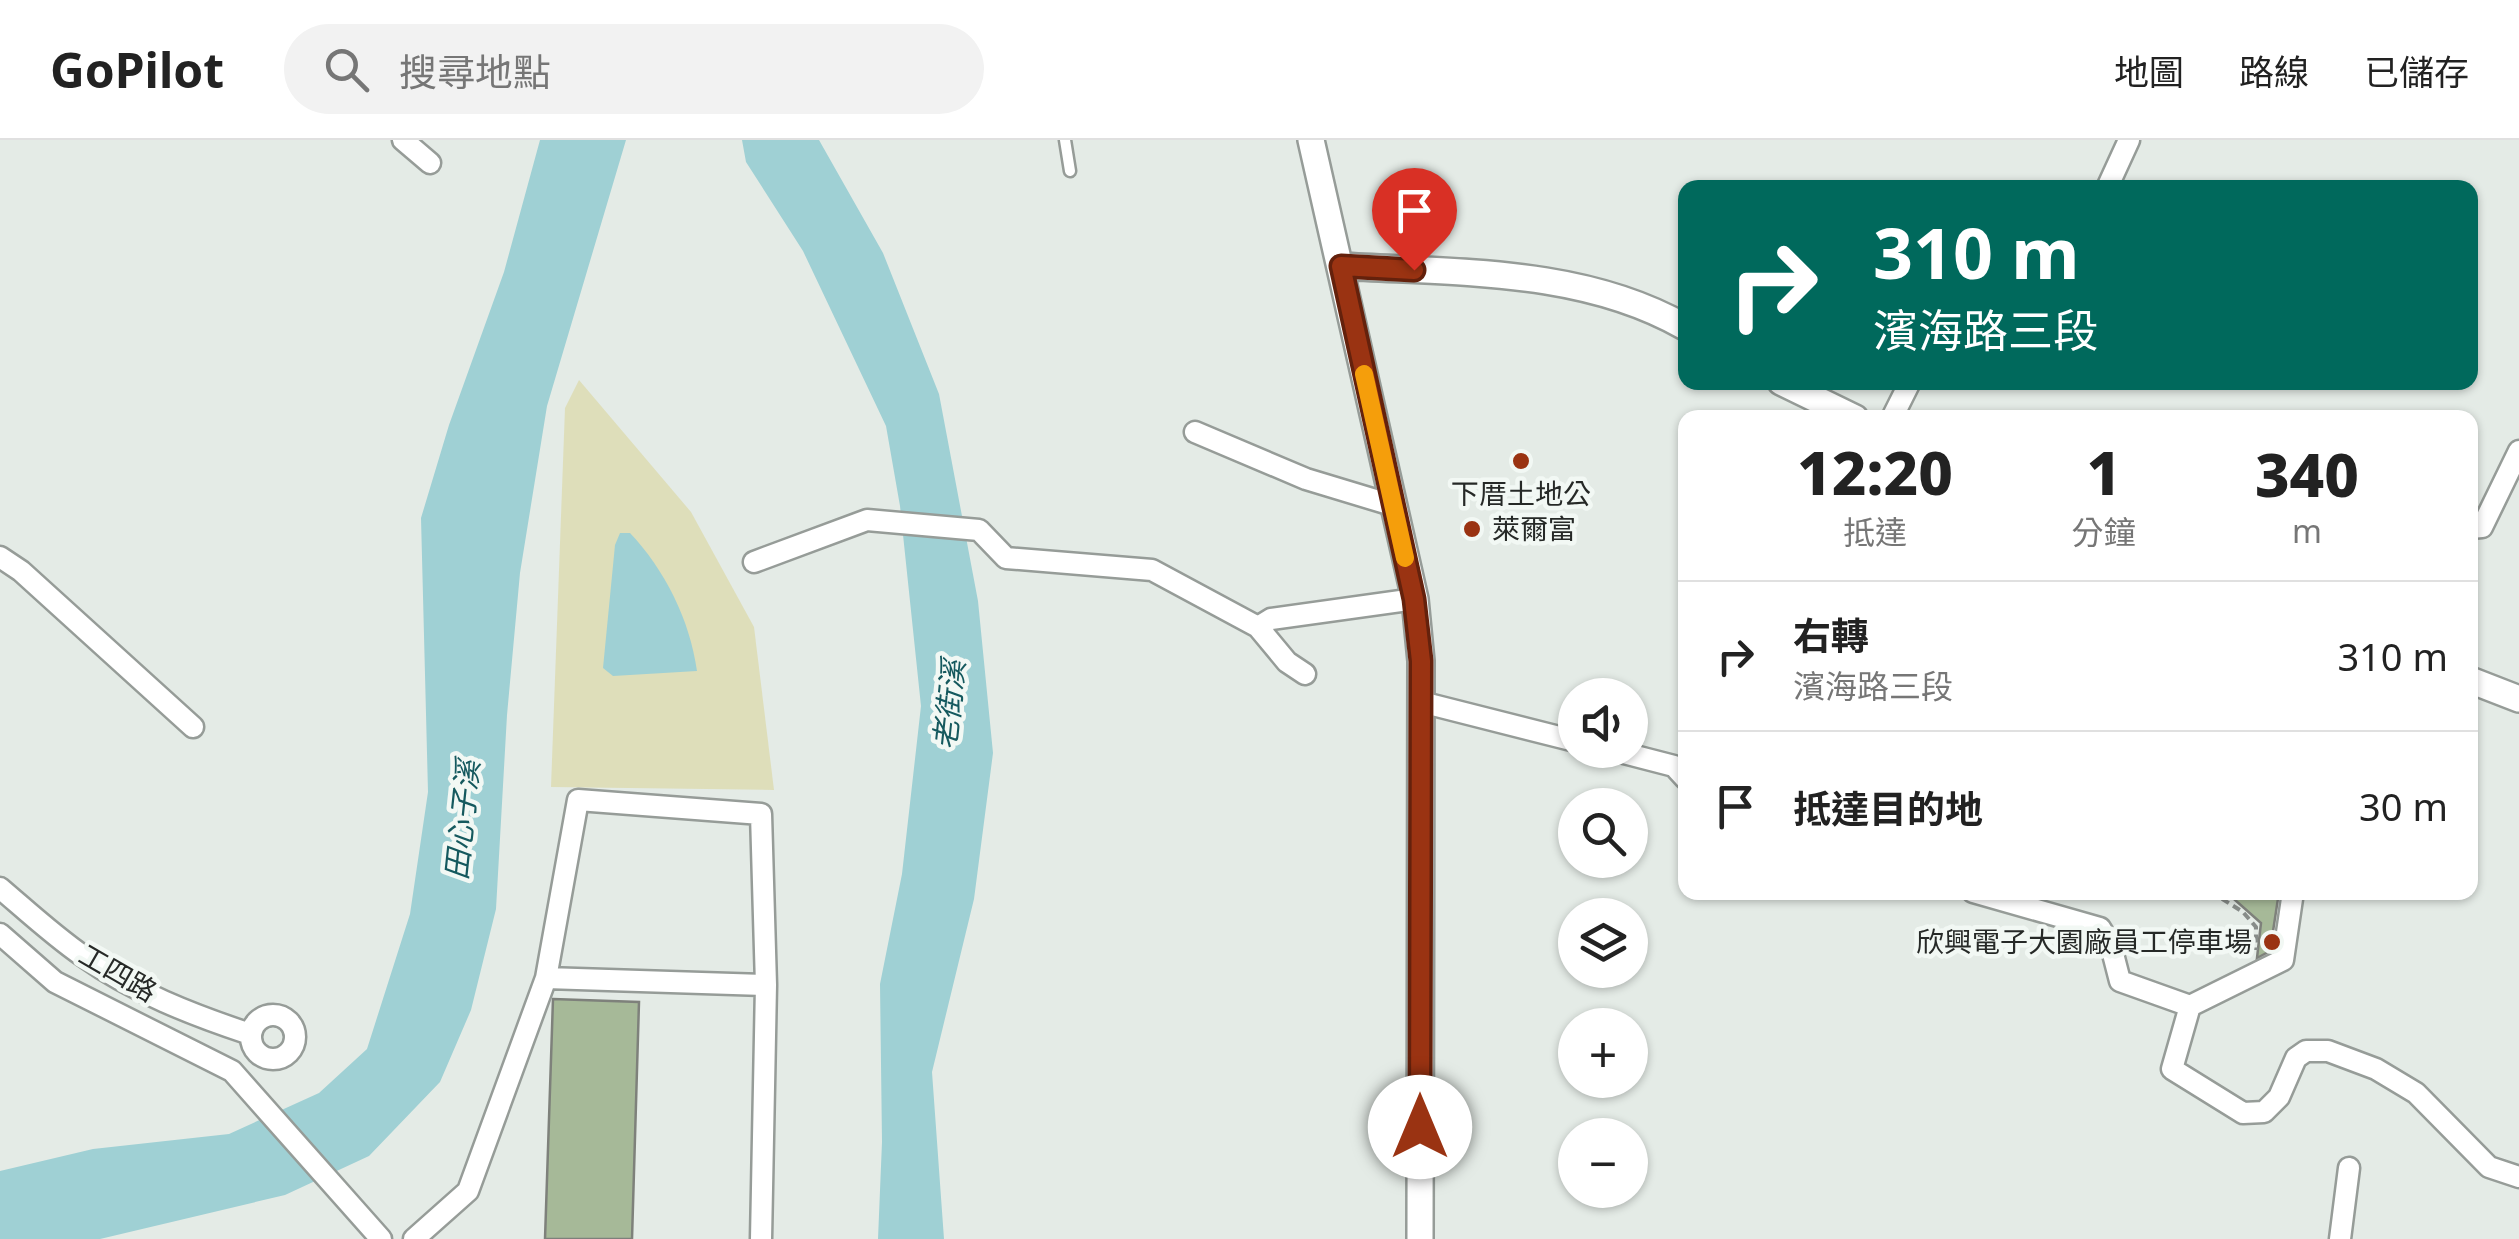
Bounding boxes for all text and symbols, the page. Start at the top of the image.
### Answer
search box [284,24,984,114]
text: GoPilot [50,37,224,102]
icon: search [319,42,374,97]
text: 搜尋地點 [399,45,551,97]
text: 地圖 [2114,48,2184,95]
text: 路線 [2239,48,2309,95]
text: 已儲存 [2364,48,2469,95]
pin [1372,168,1457,271]
icon: arrive [1387,183,1442,238]
text: 310 m [1873,204,2080,300]
icon: right [1708,220,1838,350]
text: 濱海路三段 [1873,299,2098,360]
text: 12:20 [1797,431,1953,513]
text: 1 [2087,431,2121,513]
text: 340 [2255,433,2359,515]
marker: 下厝土地公 [1510,450,1532,472]
place label: 下厝土地公 [1451,474,1591,512]
place label: 萊爾富 [1492,509,1576,547]
text: m [2292,509,2322,552]
text: 抵達 [1843,510,1907,553]
text: 分鐘 [2072,510,2136,553]
marker: 萊爾富 [1461,518,1483,540]
text: 右轉 [1793,609,1869,661]
icon: right [1708,629,1763,684]
text: 310 m [2337,630,2448,682]
water label: 老街溪 [923,654,974,752]
text: 濱海路三段 [1793,664,1953,707]
map controls [1558,678,1648,1208]
button: sound [1558,678,1648,768]
water label: 田心子溪 [435,754,489,882]
icon: arrive [1708,779,1763,834]
text: 30 m [2359,780,2448,832]
text: 抵達目的地 [1793,782,1983,834]
button: search [1558,788,1648,878]
button: layers [1558,898,1648,988]
place label: 欣興電子大園廠員工停車場 [1916,922,2252,960]
marker: 欣興電子大園廠員工停車場 [2261,931,2283,953]
street label: 工四路 [73,935,164,1010]
button: + [1558,1008,1648,1098]
position arrow [1368,1075,1472,1179]
button: − [1558,1118,1648,1208]

